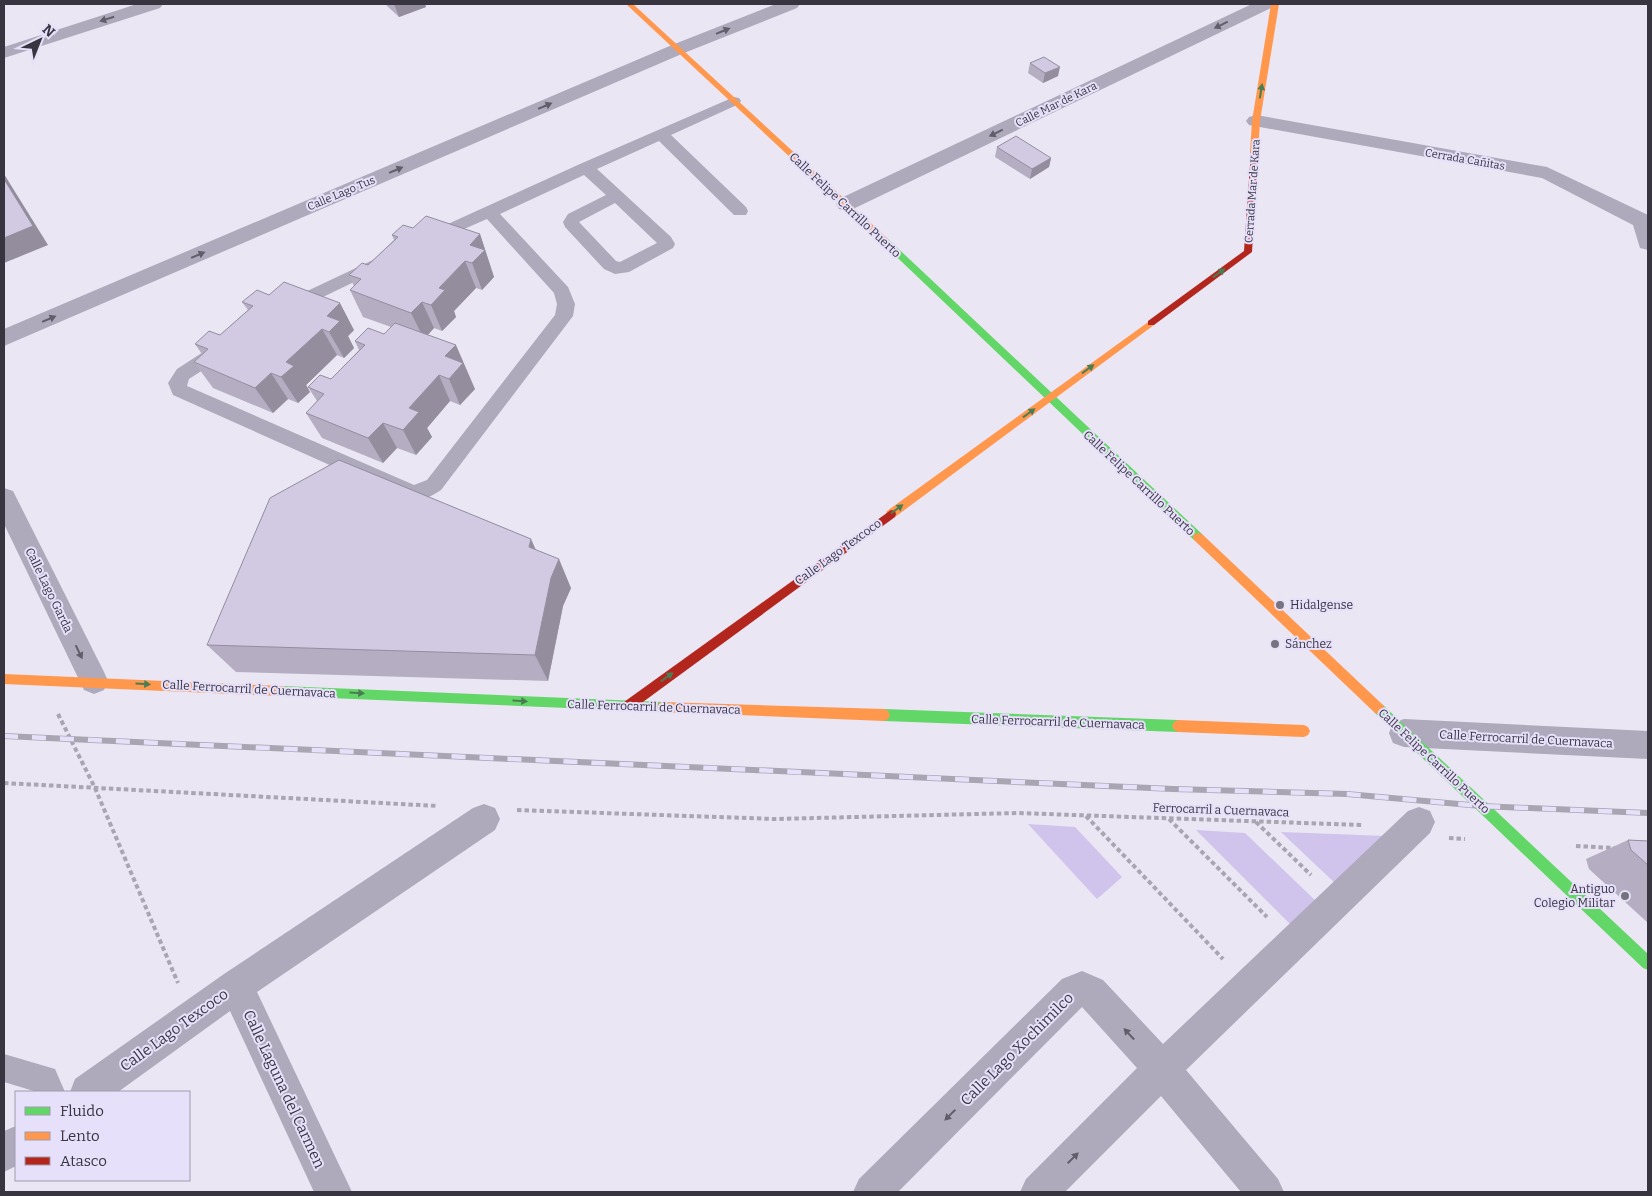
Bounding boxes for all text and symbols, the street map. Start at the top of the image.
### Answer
north arrow [15,15,65,65]
one-way arrow [100,16,115,23]
text: N [39,21,58,41]
one-way arrow [1214,21,1228,29]
one-way arrow [716,27,731,35]
street label: Calle Mar de Kara [1013,79,1099,130]
one-way arrow [1257,82,1265,98]
one-way arrow [538,101,552,109]
one-way arrow [989,129,1003,137]
street label: Cerrada Mar de Kara [1242,139,1263,243]
street label: Cerrada Cañitas [1424,146,1506,173]
street label: Calle Felipe Carrillo Puerto [786,150,904,260]
one-way arrow [389,165,403,173]
street label: Calle Lago Tus [305,173,377,214]
one-way arrow [191,250,205,258]
one-way arrow [1212,268,1226,278]
one-way arrow [42,314,56,322]
one-way arrow [1081,364,1094,375]
one-way arrow [1022,408,1035,418]
street label: Calle Felipe Carrillo Puerto [1080,428,1198,538]
one-way arrow [890,504,904,514]
street label: Calle Lago Texcoco [792,516,884,588]
street label: Calle Lago Garda [22,545,76,635]
place label: Hidalgense [1290,598,1353,612]
marker: Hidalgense [1274,599,1286,611]
place label: Sánchez [1285,637,1332,651]
marker: Sánchez [1269,638,1281,650]
one-way arrow [76,645,84,659]
one-way arrow [660,672,674,682]
street label: Calle Ferrocarril de Cuernavaca [162,677,336,701]
one-way arrow [135,680,151,688]
one-way arrow [350,690,366,698]
one-way arrow [512,697,528,705]
street label: Calle Ferrocarril de Cuernavaca [567,697,741,717]
street label: Calle Felipe Carrillo Puerto [1375,706,1493,816]
street label: Calle Ferrocarril de Cuernavaca [971,712,1145,732]
street label: Calle Ferrocarril de Cuernavaca [1439,727,1613,751]
street label: Ferrocarril a Cuernavaca [1153,801,1290,819]
place label: Antiguo Colegio Militar [1534,882,1616,910]
marker: Antiguo Colegio Militar [1619,890,1631,902]
street label: Calle Lago Texcoco [116,985,232,1075]
street label: Calle Lago Xochimilco [957,989,1077,1109]
street label: Calle Laguna del Carmen [239,1007,329,1171]
one-way arrow [1123,1028,1135,1040]
legend [15,1091,190,1181]
text: Fluido [60,1102,104,1120]
one-way arrow [944,1109,956,1121]
text: Lento [60,1127,100,1145]
text: Atasco [60,1152,107,1170]
one-way arrow [1067,1152,1079,1164]

